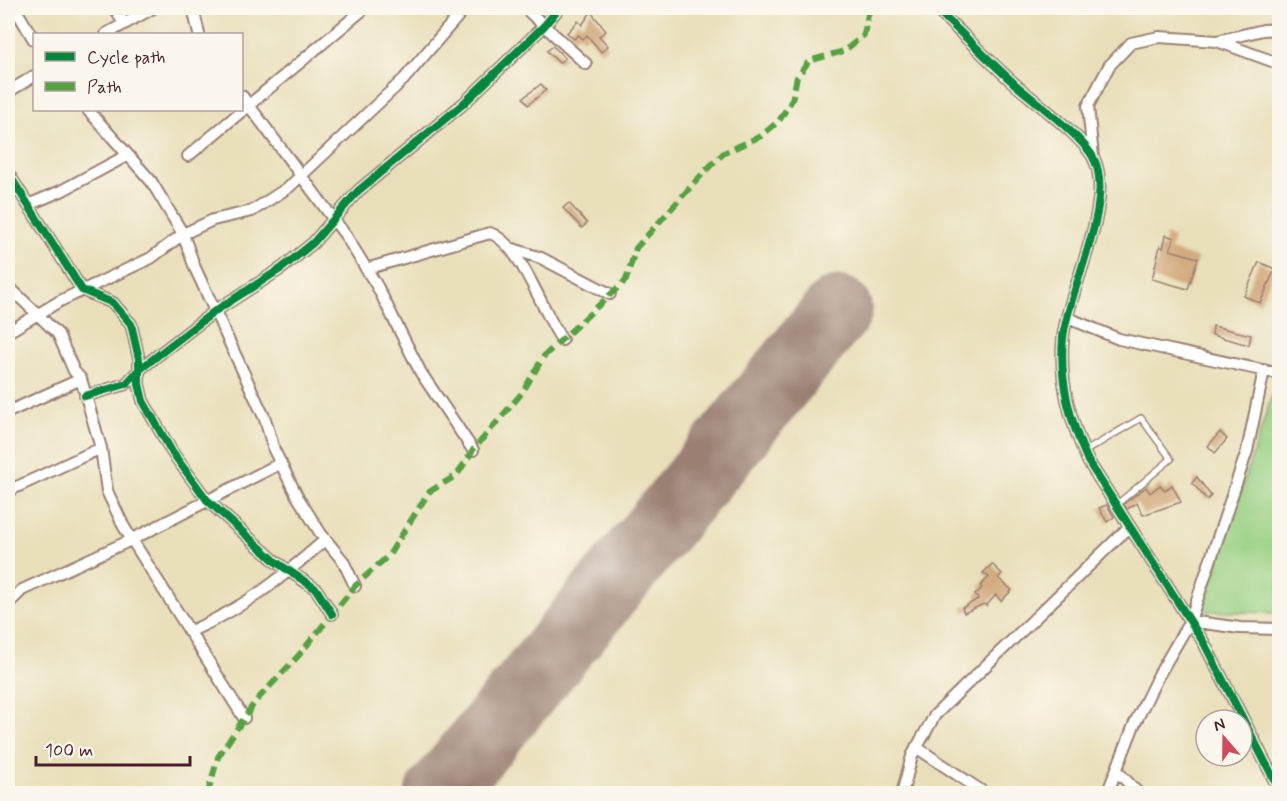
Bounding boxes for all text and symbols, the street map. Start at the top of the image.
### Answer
legend [33,33,243,111]
text: Cycle path [87,46,165,70]
text: Path [87,76,122,100]
north arrow [1194,708,1254,768]
text: N [1211,714,1228,737]
scale bar [36,729,190,767]
text: 100 m [45,739,93,763]

